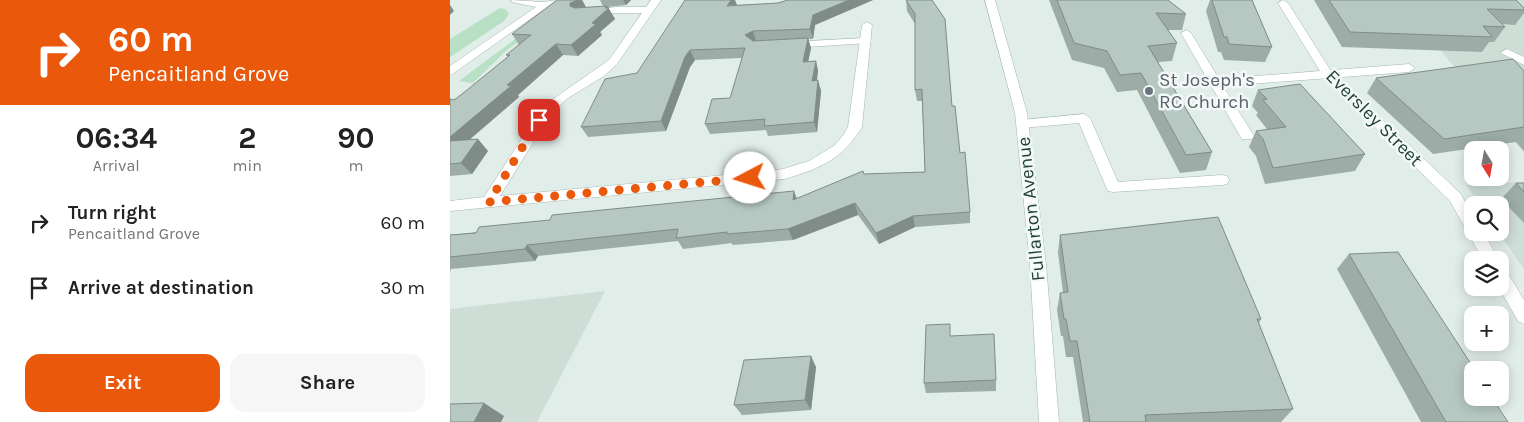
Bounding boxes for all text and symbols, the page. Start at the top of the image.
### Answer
text: 60 m [108,19,193,60]
icon: right [25,20,90,85]
text: Pencaitland Grove [108,61,289,87]
street label: Eversley Street [1321,65,1427,171]
place label: St Joseph's RC Church [1159,69,1255,113]
marker: St Joseph's RC Church [1143,85,1155,97]
pin [518,99,560,141]
icon: arrive [525,106,553,134]
text: 06:34 [75,120,157,156]
text: 2 [238,120,256,156]
text: 90 [337,120,375,156]
street label: Fullarton Avenue [1012,136,1050,282]
north arrow [1464,141,1509,186]
map controls [1464,141,1509,406]
position arrow [723,151,775,203]
text: Arrival [93,156,140,175]
text: min [233,156,262,175]
text: m [348,156,363,175]
button: search [1464,196,1509,241]
text: Turn right [68,202,157,224]
icon: right [25,209,53,237]
text: 60 m [381,212,425,234]
text: Pencaitland Grove [68,224,200,243]
button: layers [1464,251,1509,296]
icon: arrive [25,274,53,302]
text: Arrive at destination [68,277,254,299]
text: 30 m [380,277,425,299]
button: + [1464,306,1509,351]
button: Exit [25,354,220,412]
button: Share [230,354,425,412]
button: − [1464,361,1509,406]

